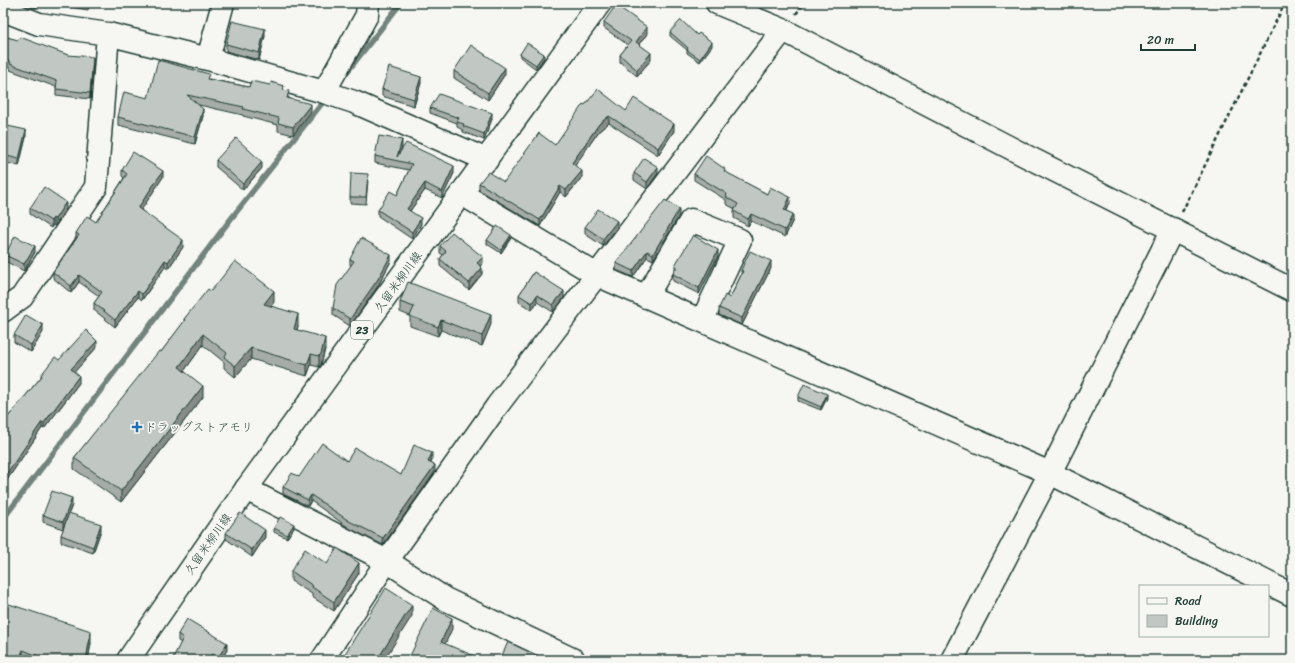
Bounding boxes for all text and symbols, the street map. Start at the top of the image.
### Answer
scale bar [1141,26,1195,52]
text: 20 m [1147,29,1174,51]
street label: 久留米柳川線 [368,246,428,318]
road number: 23 [351,321,373,339]
place label: ドラッグストアモリ [145,416,253,438]
marker: ドラッグストアモリ [132,422,142,432]
street label: 久留米柳川線 [178,508,238,580]
legend [1139,585,1269,637]
text: Road [1175,590,1202,612]
text: Building [1175,610,1218,632]

